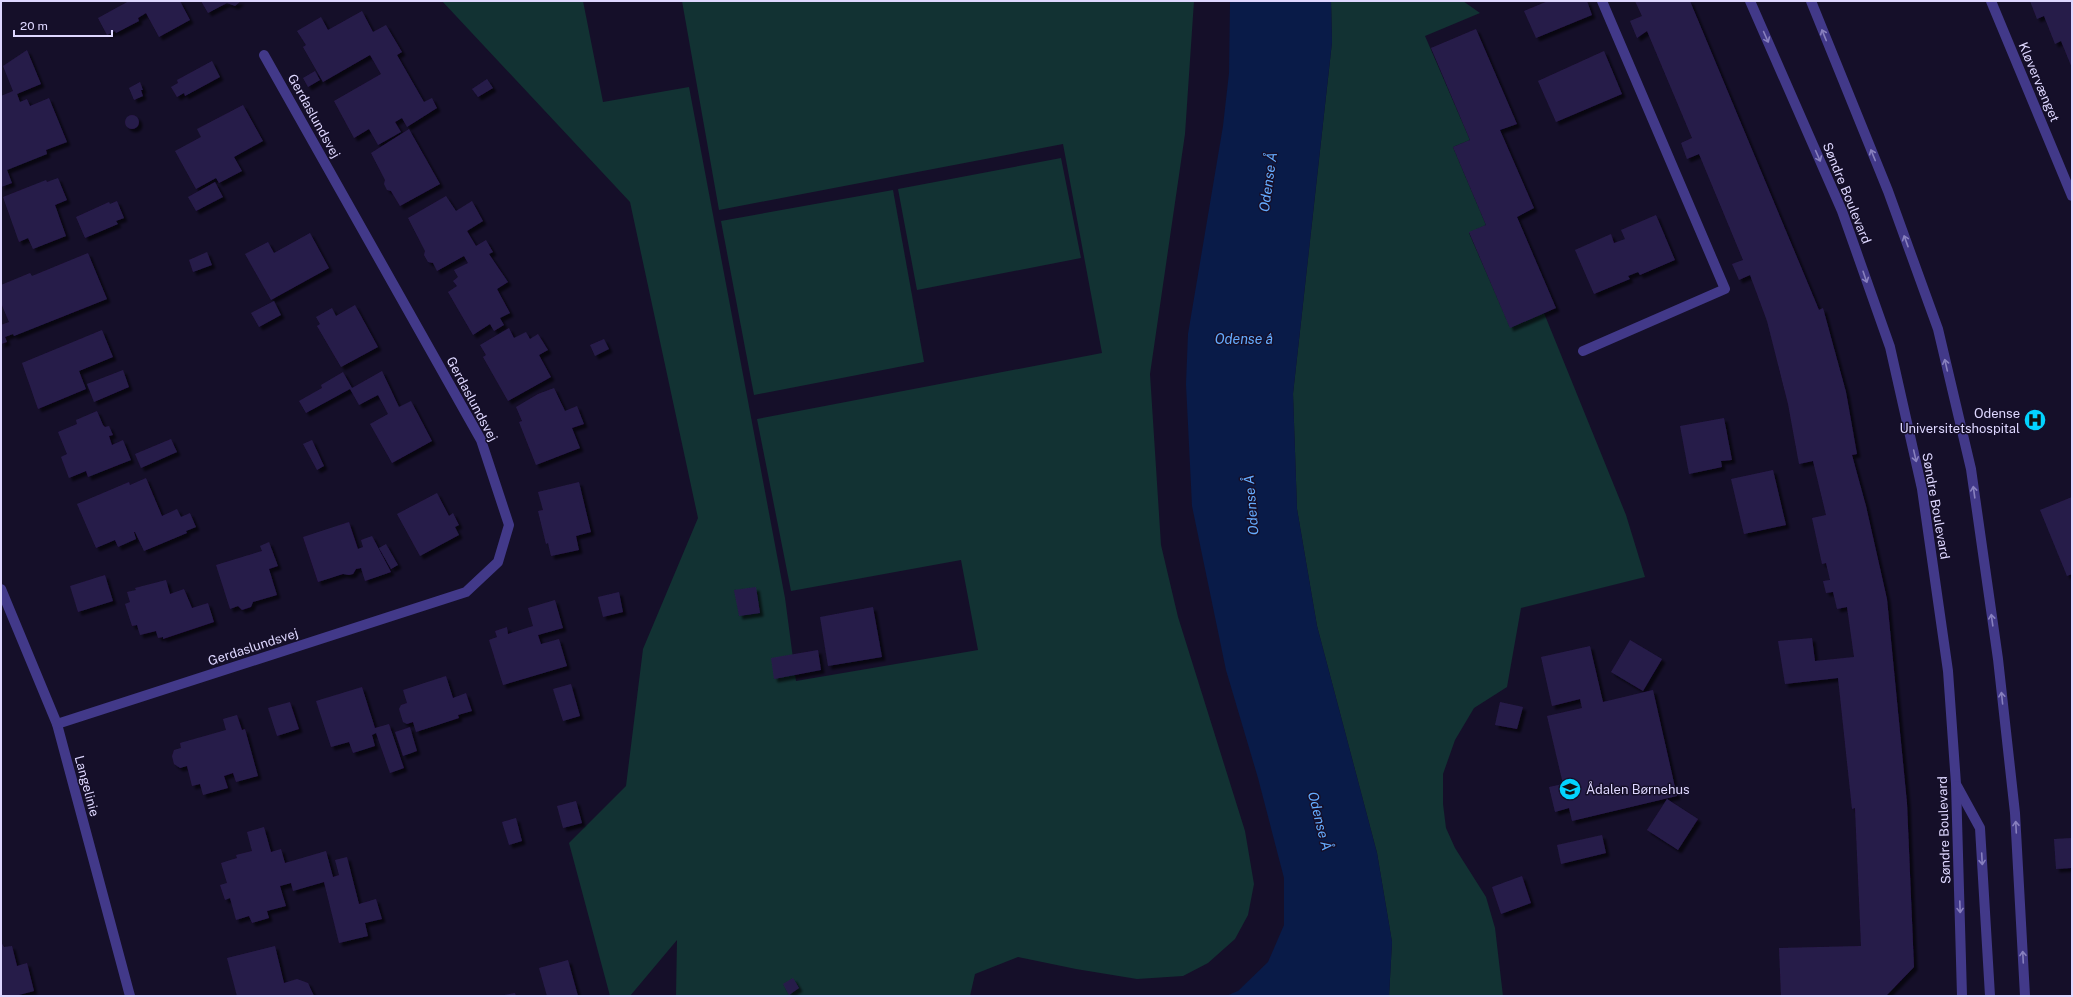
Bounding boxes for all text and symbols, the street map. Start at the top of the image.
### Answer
scale bar [14,12,112,38]
text: 20 m [20,19,48,33]
one-way arrow [1820,29,1828,41]
one-way arrow [1763,30,1770,42]
street label: Kløvervænget [2015,40,2063,124]
street label: Gerdaslundsvej [285,71,343,161]
street label: Søndre Boulevard [1820,140,1874,246]
one-way arrow [1815,149,1822,161]
one-way arrow [1869,150,1876,162]
water label: Odense Å [1254,151,1280,213]
one-way arrow [1901,236,1909,248]
one-way arrow [1862,270,1869,283]
water label: Odense å [1215,331,1273,347]
street label: Gerdaslundsvej [443,354,501,444]
one-way arrow [1942,358,1949,371]
place label: Odense Universitetshospital [1900,406,2020,436]
hospital icon: Odense Universitetshospital [2022,407,2048,433]
one-way arrow [1911,449,1919,462]
street label: Søndre Boulevard [1919,452,1953,560]
water label: Odense Å [1238,474,1262,536]
one-way arrow [1970,485,1978,498]
one-way arrow [1988,614,1996,627]
street label: Gerdaslundsvej [206,625,300,669]
one-way arrow [1998,692,2006,705]
street label: Langelinie [72,754,102,818]
school or university icon: Ådalen Børnehus [1557,776,1583,802]
street label: Søndre Boulevard [1935,776,1953,884]
place label: Ådalen Børnehus [1586,781,1690,797]
water label: Odense Å [1305,789,1337,852]
one-way arrow [2012,821,2019,834]
one-way arrow [1978,852,1985,865]
one-way arrow [1956,900,1964,913]
one-way arrow [2019,951,2026,964]

